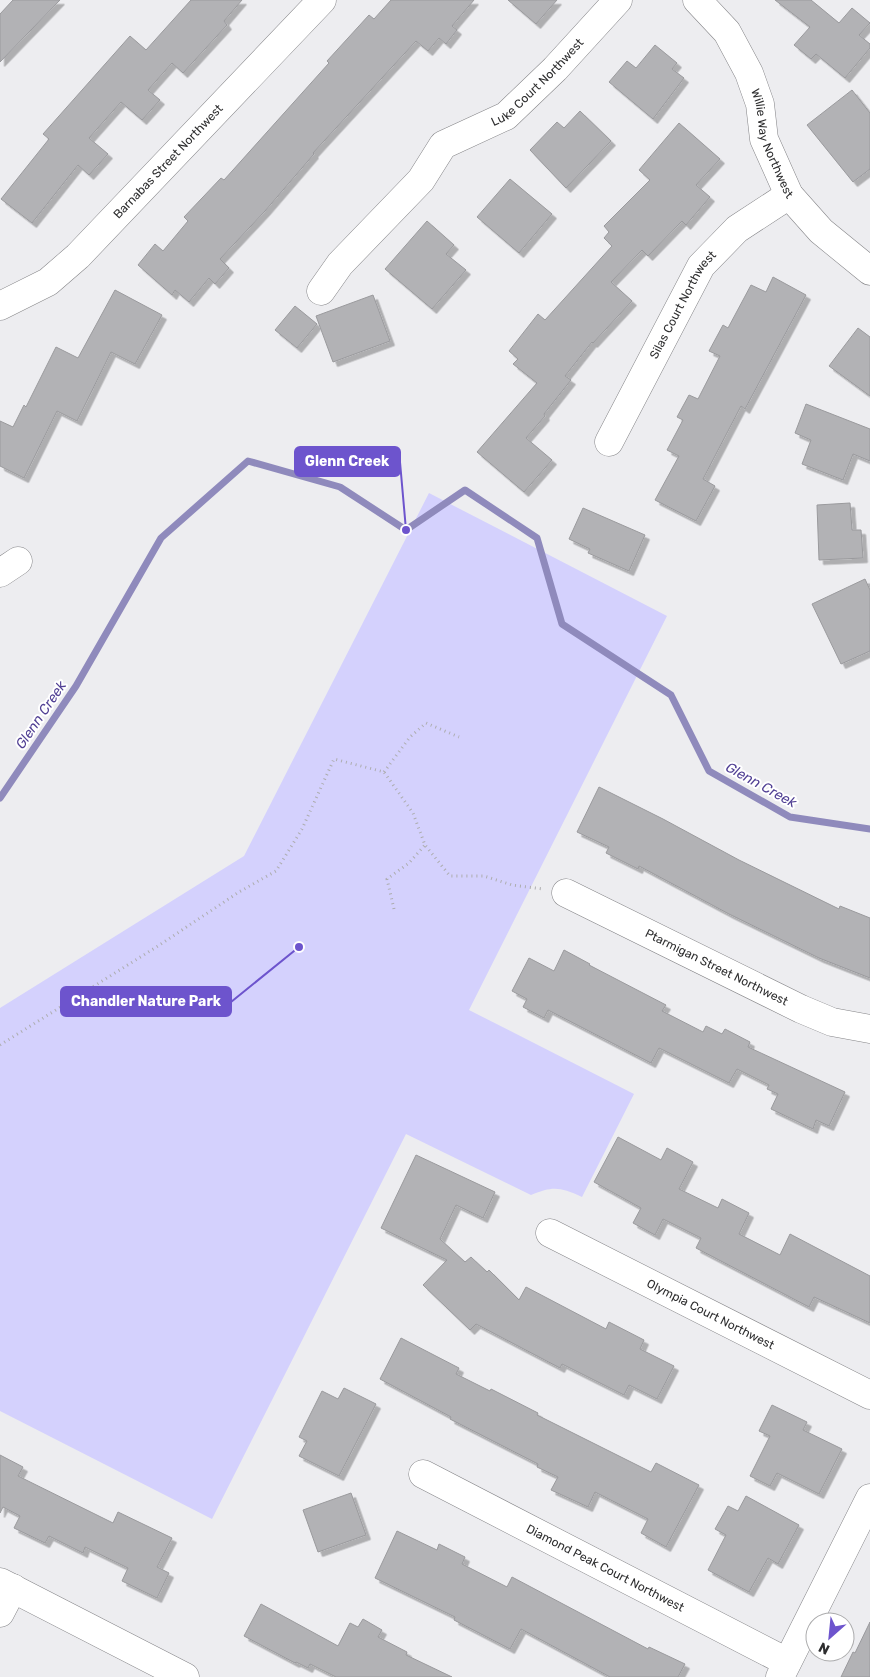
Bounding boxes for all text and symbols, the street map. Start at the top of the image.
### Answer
street label: Luke Court Northwest [489,35,587,129]
street label: Willie Way Northwest [748,87,796,202]
street label: Barnabas Street Northwest [110,101,226,221]
street label: Silas Court Northwest [647,248,719,361]
callout: Glenn Creek [295,447,400,476]
text: Glenn Creek [305,453,390,470]
water label: Glenn Creek [12,677,70,752]
water label: Glenn Creek [722,759,800,812]
street label: Ptarmigan Street Northwest [643,926,791,1009]
callout: Chandler Nature Park [61,987,231,1016]
text: Chandler Nature Park [71,993,222,1010]
street label: Olympia Court Northwest [644,1276,777,1353]
street label: Diamond Peak Court Northwest [524,1521,687,1615]
north arrow [805,1612,855,1662]
text: N [816,1638,833,1658]

